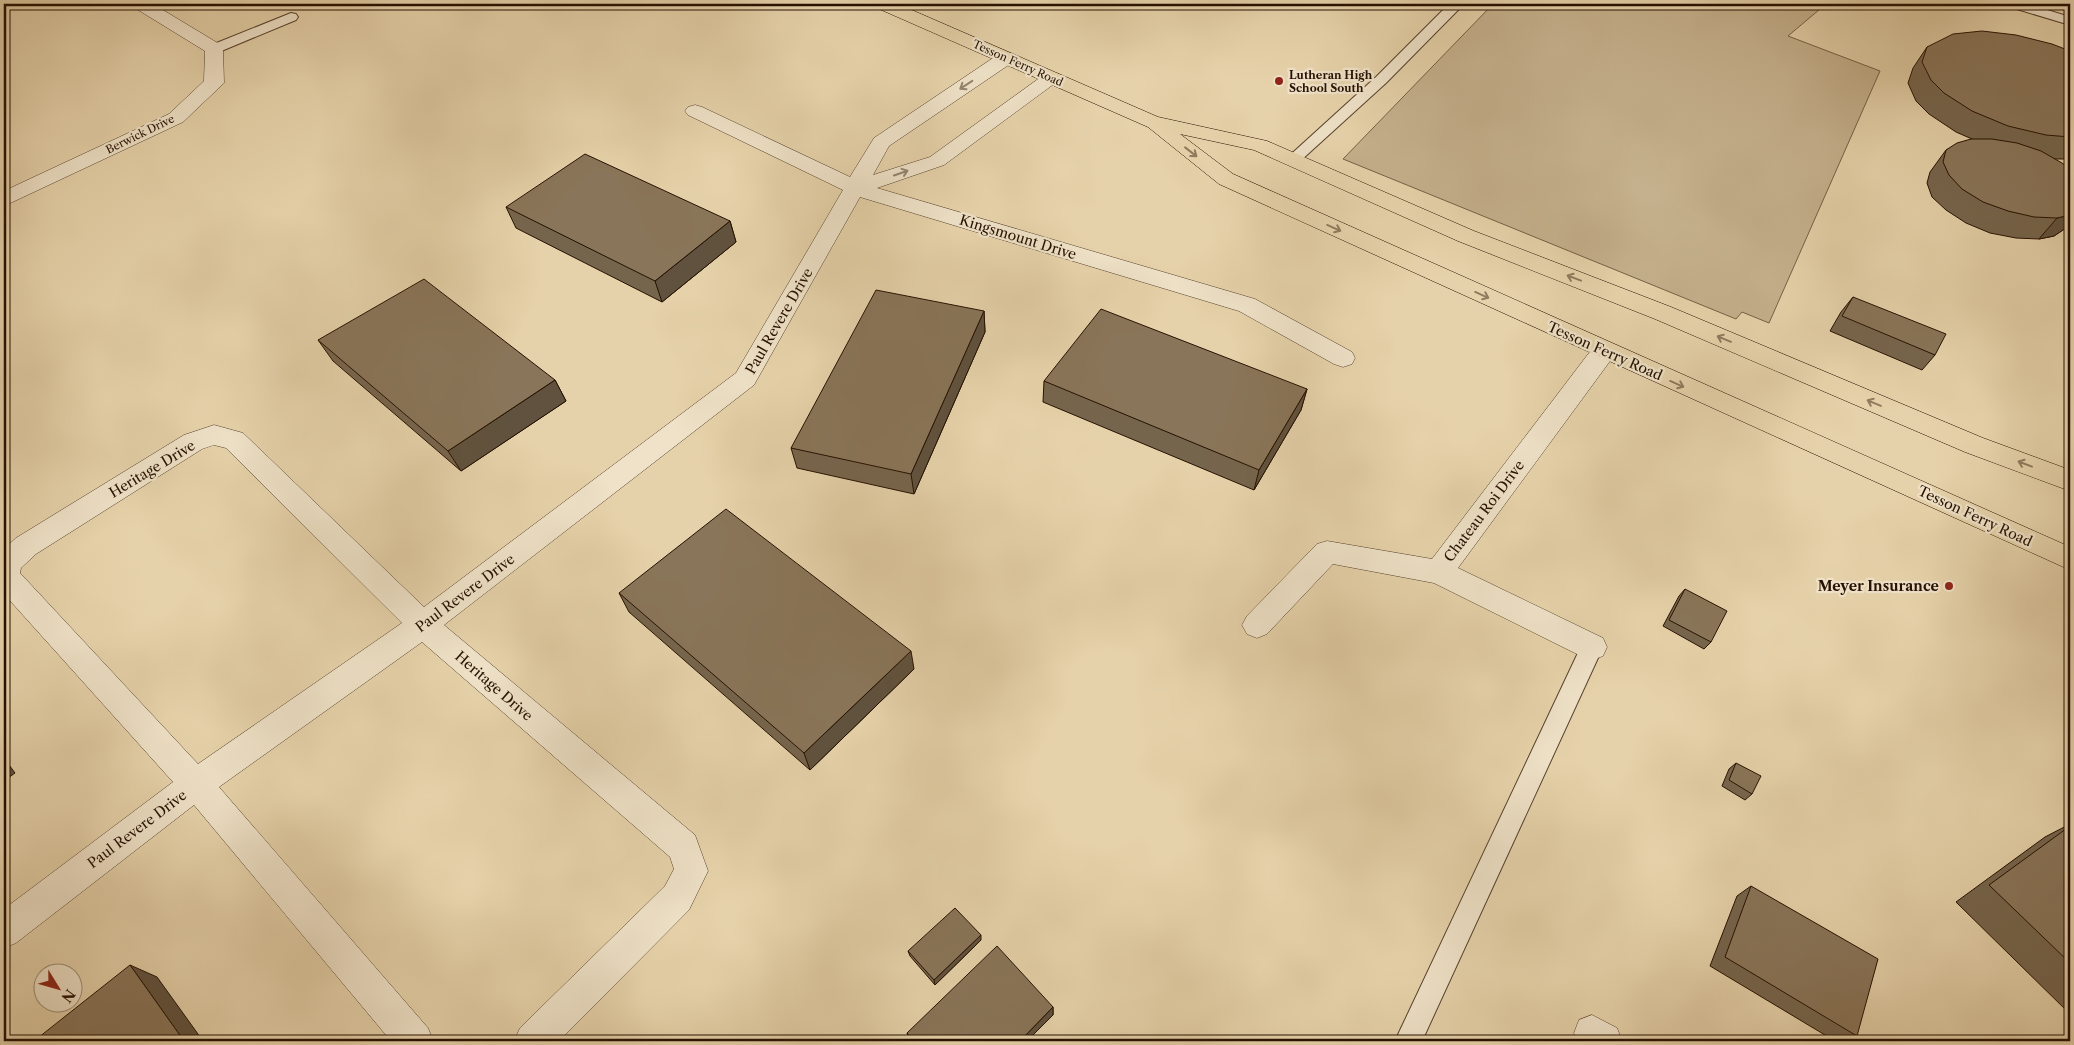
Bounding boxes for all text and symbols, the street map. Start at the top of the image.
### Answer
street label: Tesson Ferry Road [971,37,1066,89]
place label: Lutheran High School South [1289,68,1373,95]
marker: Lutheran High School South [1273,75,1285,87]
one-way arrow [959,80,973,90]
street label: Berwick Drive [104,111,176,157]
one-way arrow [1184,147,1198,157]
one-way arrow [893,168,908,177]
street label: Kingsmount Drive [957,211,1079,263]
one-way arrow [1326,223,1341,233]
street label: Paul Revere Drive [741,265,817,377]
one-way arrow [1567,273,1582,282]
one-way arrow [1474,290,1489,300]
street label: Tesson Ferry Road [1545,318,1666,385]
one-way arrow [1717,334,1732,343]
one-way arrow [1669,379,1684,389]
one-way arrow [1867,397,1882,407]
street label: Heritage Drive [106,436,198,502]
street label: Chateau Roi Drive [1440,457,1528,565]
one-way arrow [2017,459,2033,468]
street label: Tesson Ferry Road [1915,482,2035,551]
street label: Paul Revere Drive [412,550,518,636]
place label: Meyer Insurance [1818,577,1939,595]
marker: Meyer Insurance [1943,580,1955,592]
street label: Heritage Drive [451,647,537,725]
street label: Paul Revere Drive [84,786,190,872]
north arrow [32,962,82,1012]
text: N [58,986,79,1006]

